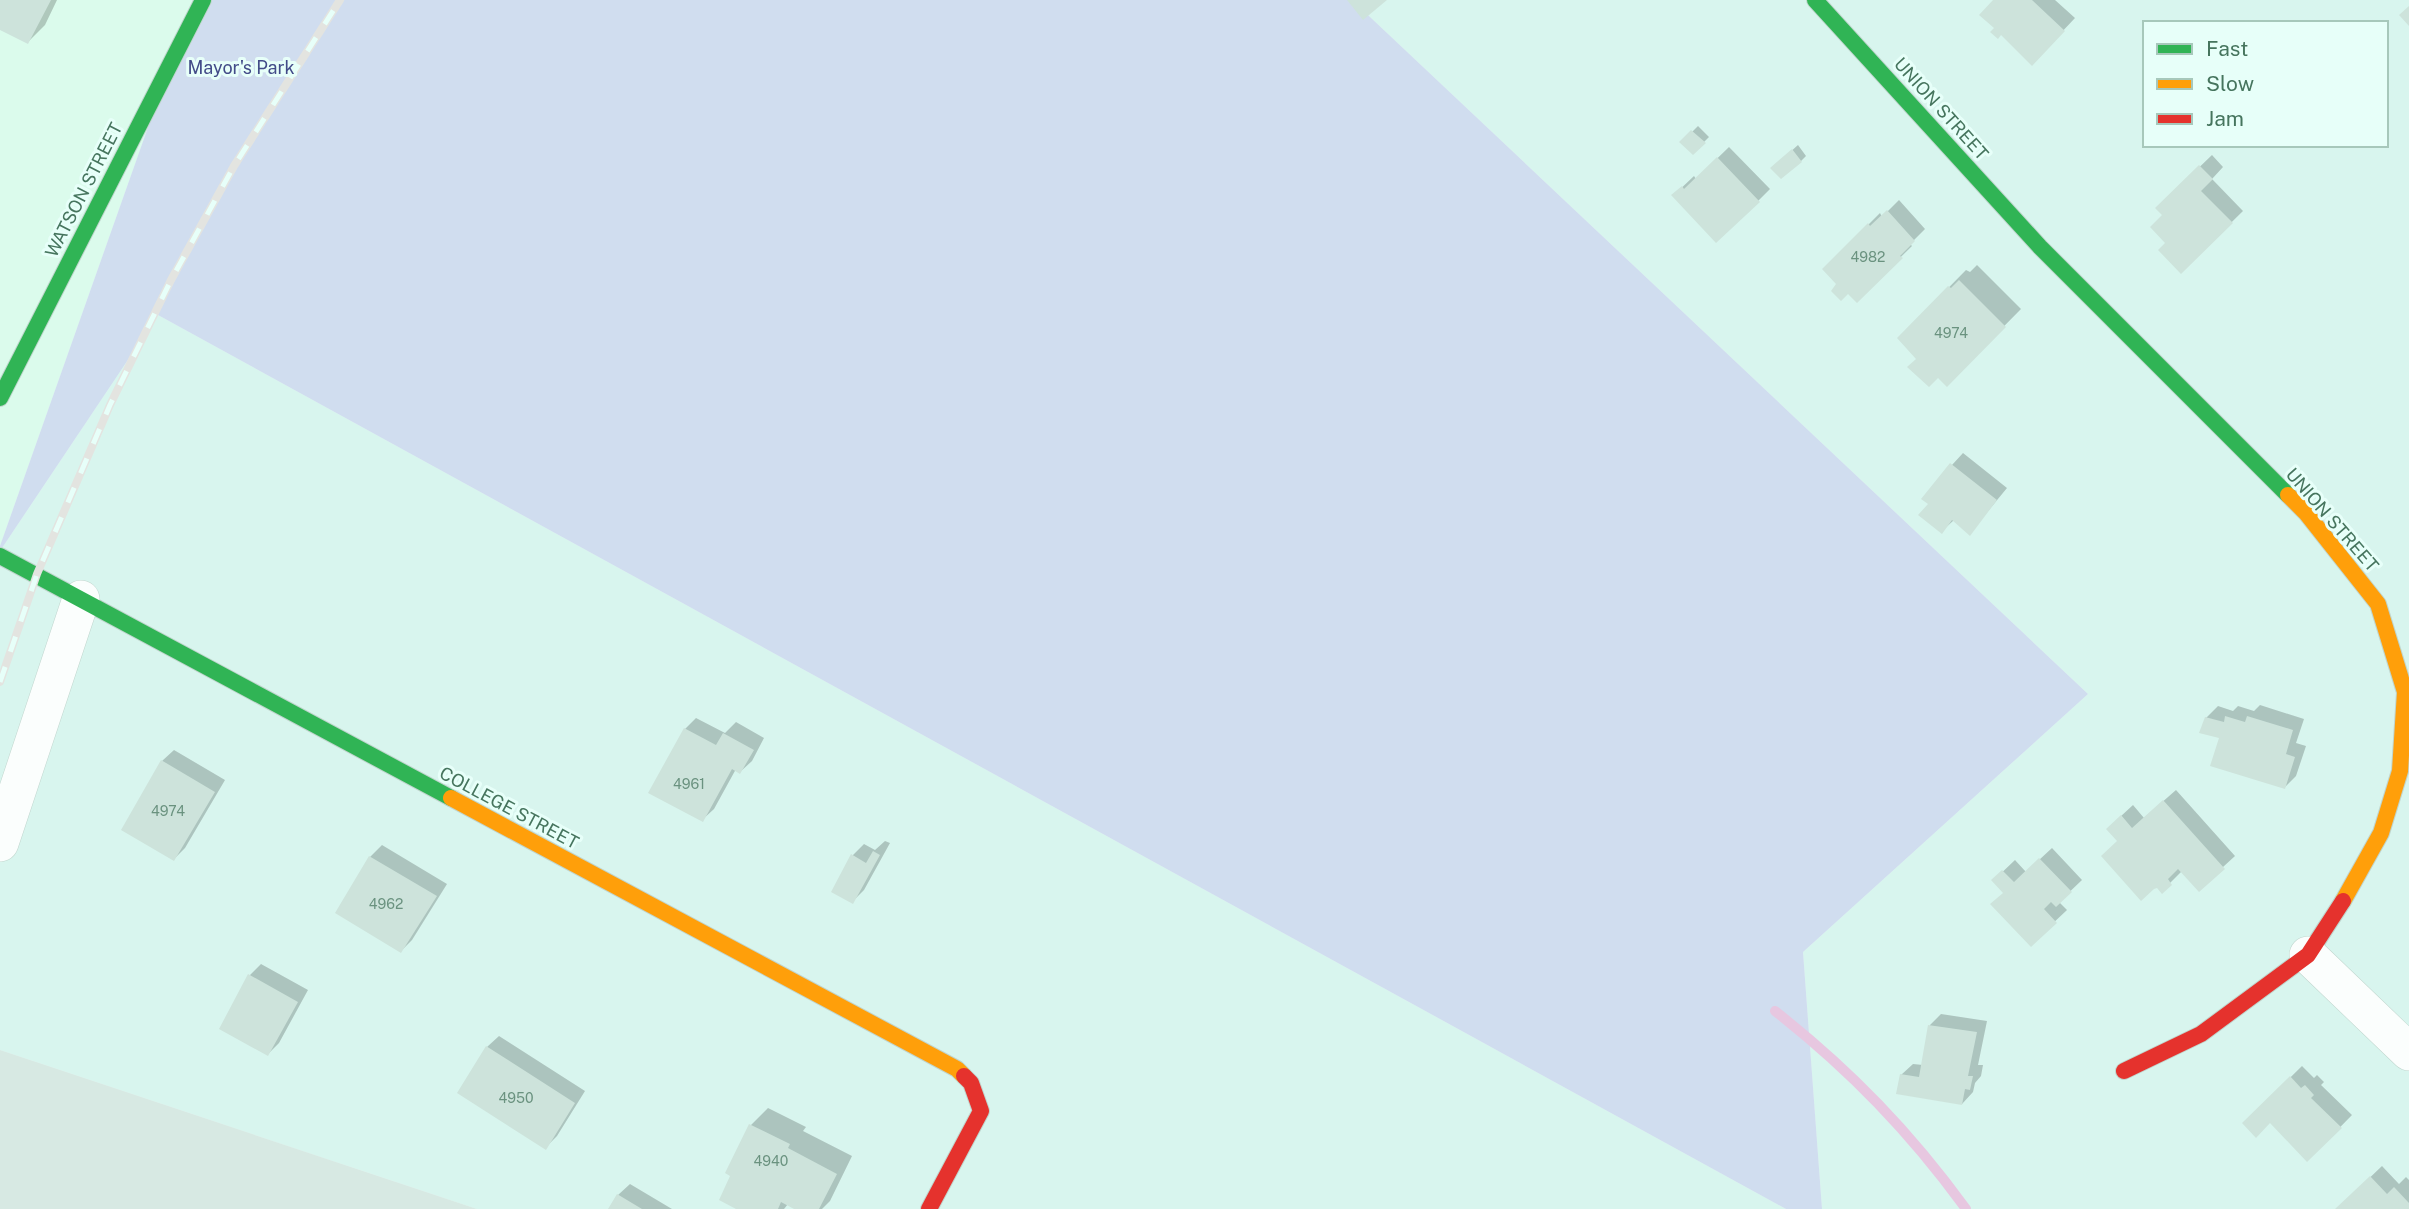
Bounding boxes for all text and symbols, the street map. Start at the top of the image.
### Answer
legend [2143,21,2388,147]
text: Fast [2206,36,2248,61]
street label: UNION STREET [1890,53,1993,164]
park label: Mayor's Park [187,57,295,78]
text: Slow [2206,71,2254,96]
text: Jam [2206,106,2244,131]
street label: WATSON STREET [41,119,127,261]
house number: 4982 [1851,249,1885,265]
house number: 4974 [1934,325,1968,341]
street label: UNION STREET [2282,464,2383,576]
street label: COLLEGE STREET [436,762,583,853]
house number: 4961 [673,776,705,792]
house number: 4974 [151,803,185,819]
house number: 4962 [369,896,403,912]
house number: 4950 [498,1090,534,1106]
house number: 4940 [754,1153,788,1169]

